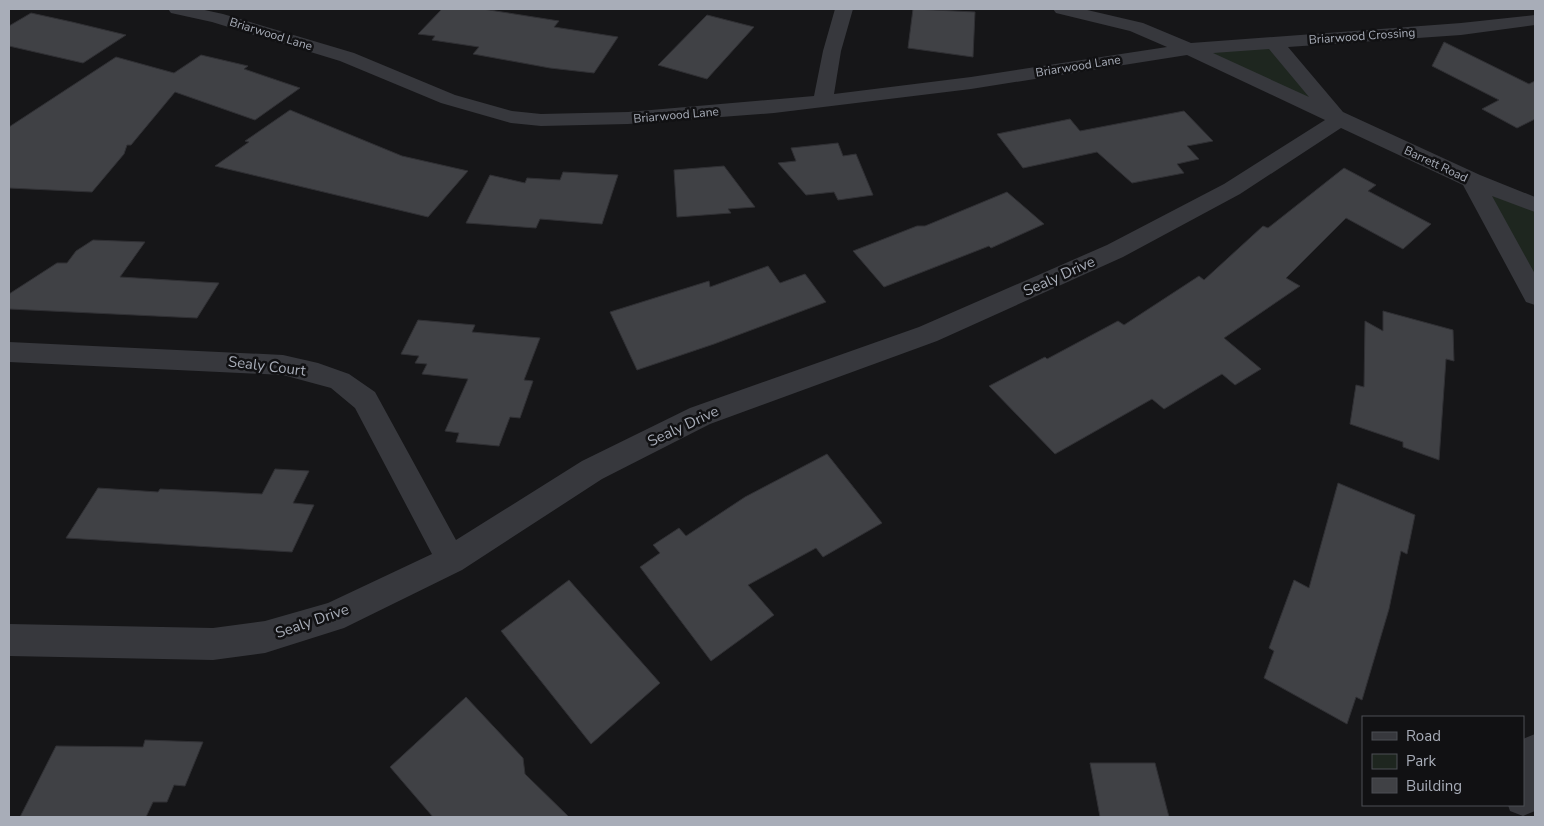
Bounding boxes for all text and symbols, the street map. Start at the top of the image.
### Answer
street label: Briarwood Lane [228,14,314,54]
street label: Briarwood Crossing [1308,24,1416,48]
street label: Briarwood Lane [1034,51,1122,81]
street label: Briarwood Lane [633,103,719,127]
street label: Barrett Road [1402,142,1470,186]
street label: Sealy Drive [1020,251,1098,301]
street label: Sealy Court [227,351,308,381]
street label: Sealy Drive [644,401,722,451]
street label: Sealy Drive [273,599,351,643]
legend [1362,716,1524,806]
text: Road [1406,726,1441,746]
text: Park [1406,751,1436,771]
text: Building [1406,776,1462,796]

